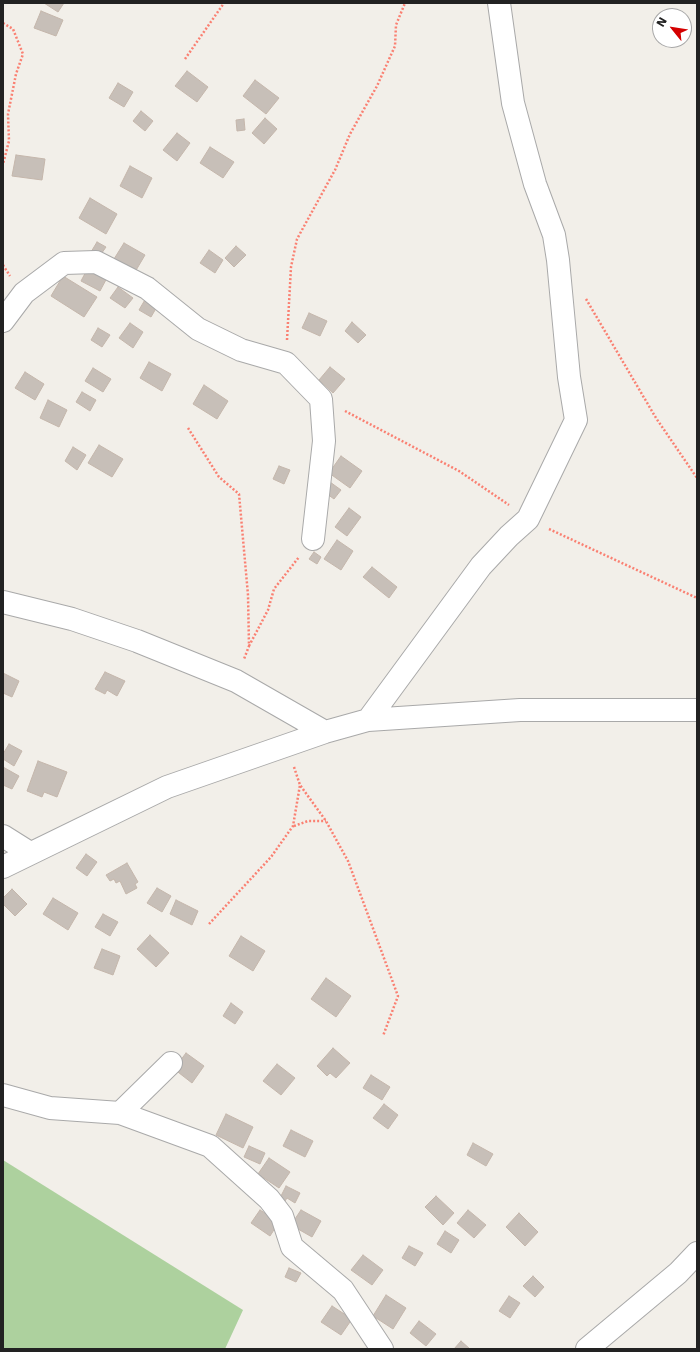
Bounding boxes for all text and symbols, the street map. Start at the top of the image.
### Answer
north arrow [652,8,692,48]
text: N [654,15,670,29]

